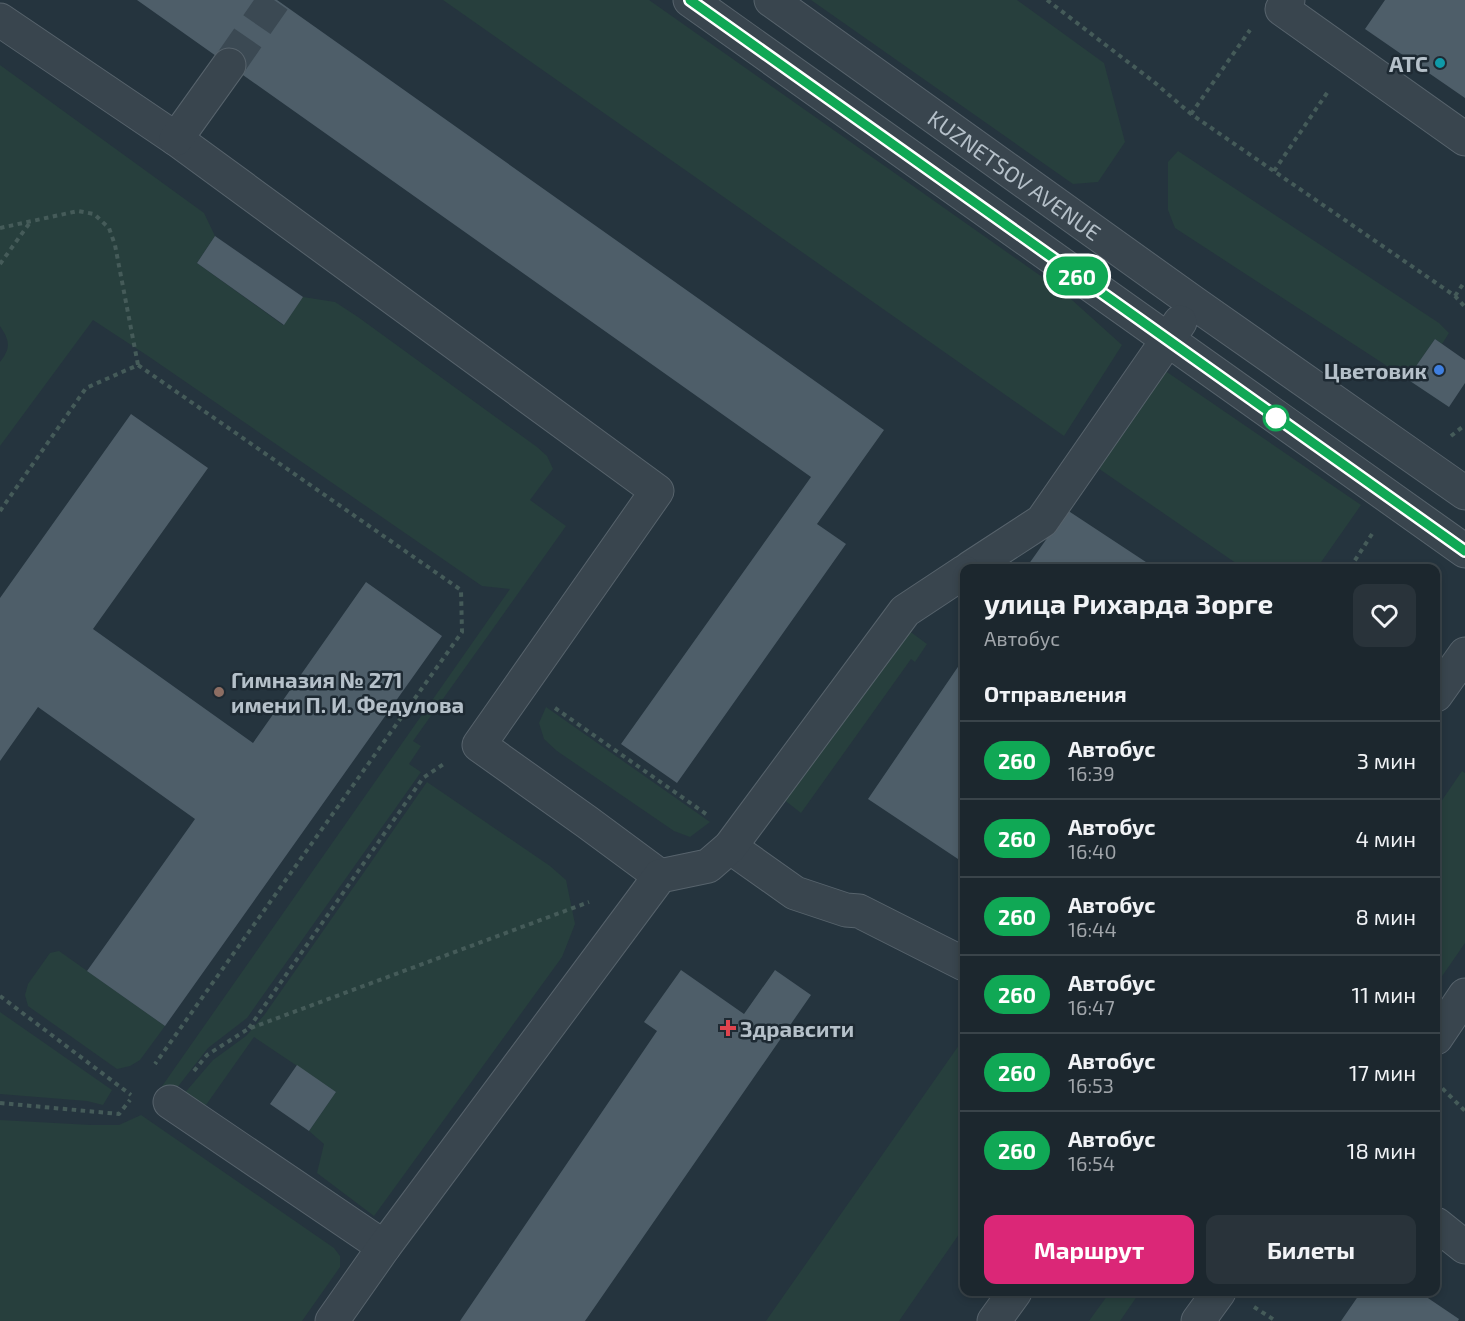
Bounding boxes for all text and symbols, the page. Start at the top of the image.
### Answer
place label: АТС [1389,50,1428,76]
marker: АТС [1433,56,1447,70]
street label: KUZNETSOV AVENUE [924,104,1106,245]
line badge: 260 [1042,256,1112,296]
text: 260 [1058,264,1096,289]
place label: Цветовик [1324,357,1427,383]
marker: Цветовик [1432,363,1446,377]
unlabelled marker [1263,405,1289,431]
button: heart [1353,584,1416,647]
text: улица Рихарда Зорге [984,586,1273,620]
text: Автобус [984,626,1060,650]
place label: Гимназия № 271 имени П. И. Федулова [231,666,464,717]
text: Отправления [984,680,1127,706]
marker: Гимназия № 271 имени П. И. Федулова [212,685,226,699]
text: Автобус [1068,735,1156,761]
text: 3 мин [1357,747,1416,773]
text: 260 [998,748,1036,773]
text: 16:39 [1068,761,1115,785]
text: Автобус [1068,813,1156,839]
text: 4 мин [1355,825,1416,851]
text: 260 [998,826,1036,851]
text: 16:40 [1068,839,1116,863]
text: Автобус [1068,891,1156,917]
text: 8 мин [1356,903,1416,929]
text: 260 [998,904,1036,929]
text: 16:44 [1068,917,1117,941]
text: Автобус [1068,969,1156,995]
text: 11 мин [1351,981,1416,1007]
text: 260 [998,982,1036,1007]
text: 16:47 [1068,995,1115,1019]
place label: Здравсити [740,1015,854,1041]
marker: Здравсити [721,1021,735,1035]
text: Автобус [1068,1047,1156,1073]
text: 17 мин [1349,1059,1416,1085]
text: 260 [998,1060,1036,1085]
text: 16:53 [1068,1073,1114,1097]
text: Автобус [1068,1125,1156,1151]
text: 18 мин [1347,1137,1416,1163]
text: 260 [998,1138,1036,1163]
text: 16:54 [1068,1151,1115,1175]
button: Маршрут [984,1215,1194,1284]
button: Билеты [1206,1215,1416,1284]

